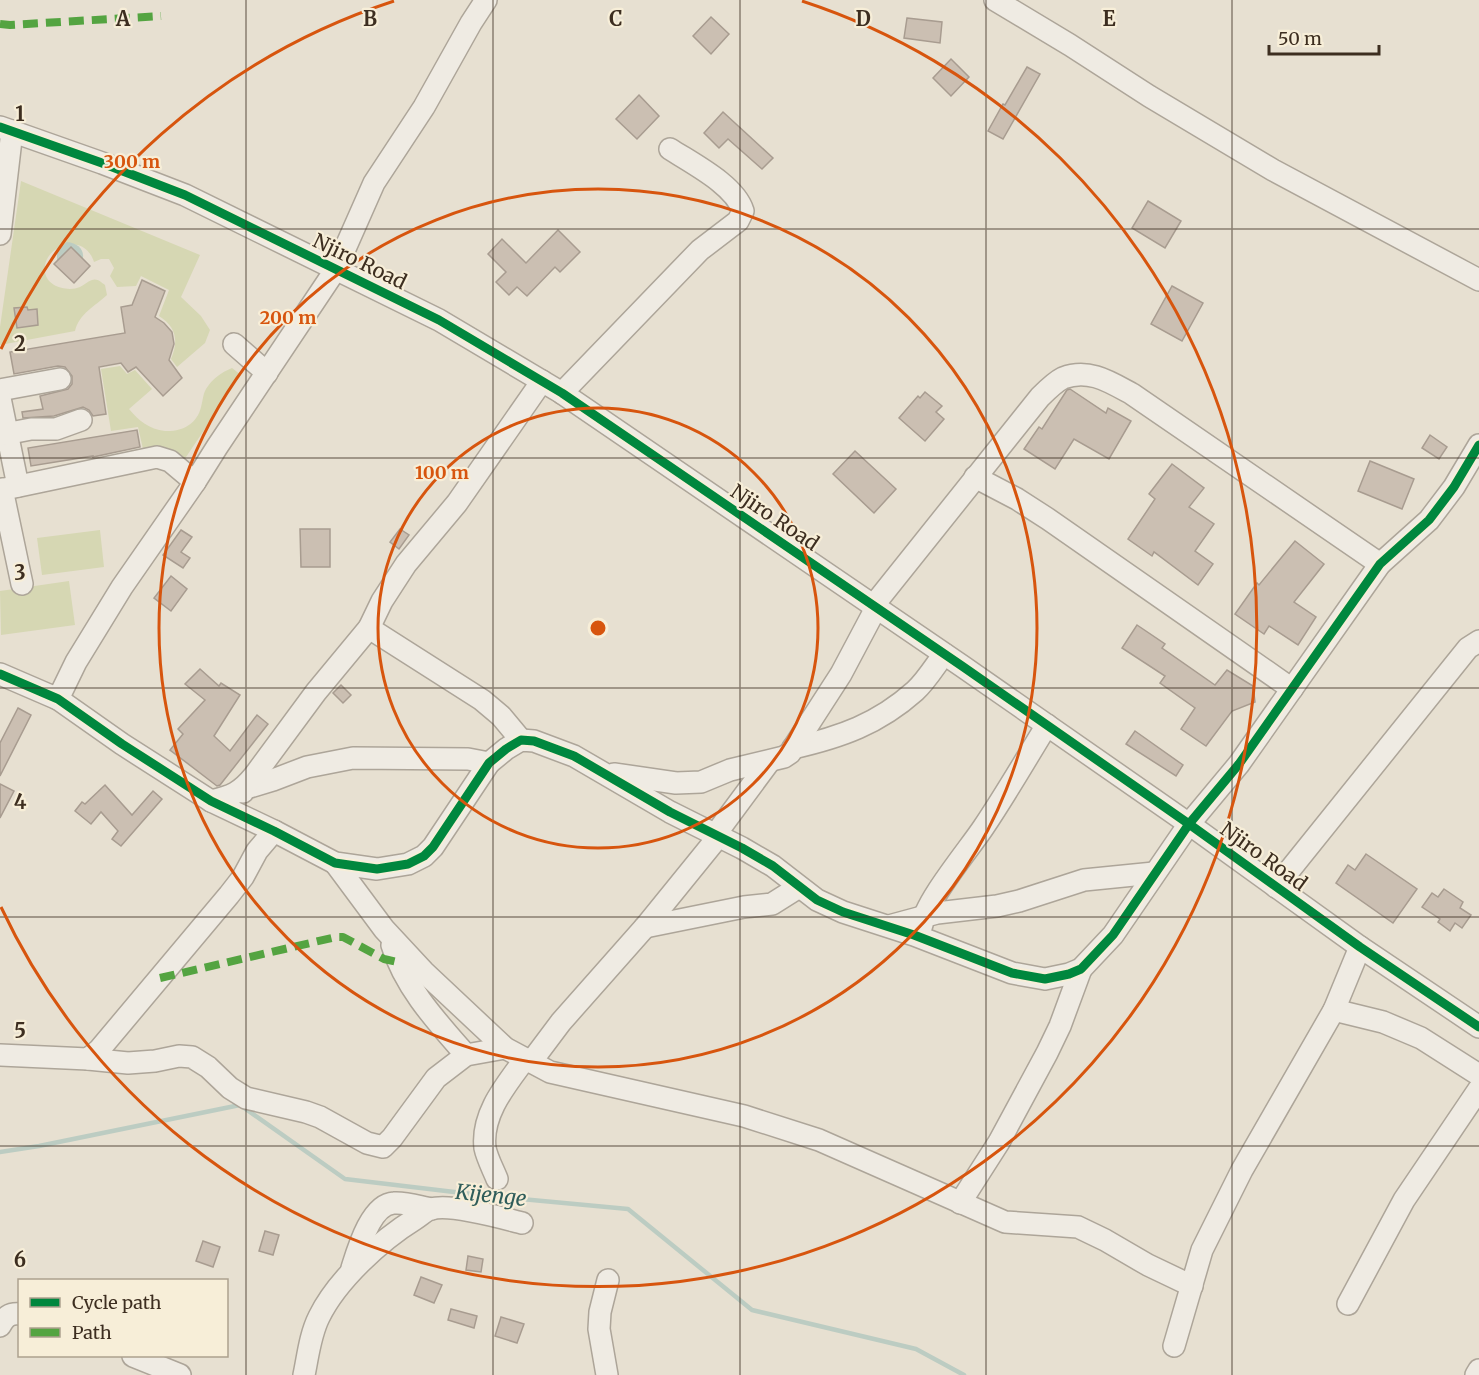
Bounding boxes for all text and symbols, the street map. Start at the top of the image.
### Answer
text: A [115,6,131,31]
text: B [363,6,377,31]
text: C [609,6,623,31]
text: D [855,6,871,31]
text: E [1102,6,1116,31]
scale bar [1269,18,1378,56]
text: 50 m [1278,27,1322,50]
text: 1 [15,101,25,126]
text: 300 m [104,150,160,173]
street label: Njiro Road [309,228,411,294]
text: 200 m [260,306,316,329]
text: 2 [14,331,26,356]
text: 100 m [415,461,469,484]
street label: Njiro Road [726,478,824,556]
text: 3 [14,560,26,585]
centre of rings [588,618,608,638]
text: 4 [14,789,27,814]
street label: Njiro Road [1216,816,1312,896]
text: 5 [14,1018,26,1043]
water label: Kijenge [453,1178,528,1212]
text: 6 [14,1247,26,1272]
legend [18,1279,228,1357]
text: Cycle path [72,1291,162,1314]
text: Path [72,1321,112,1344]

